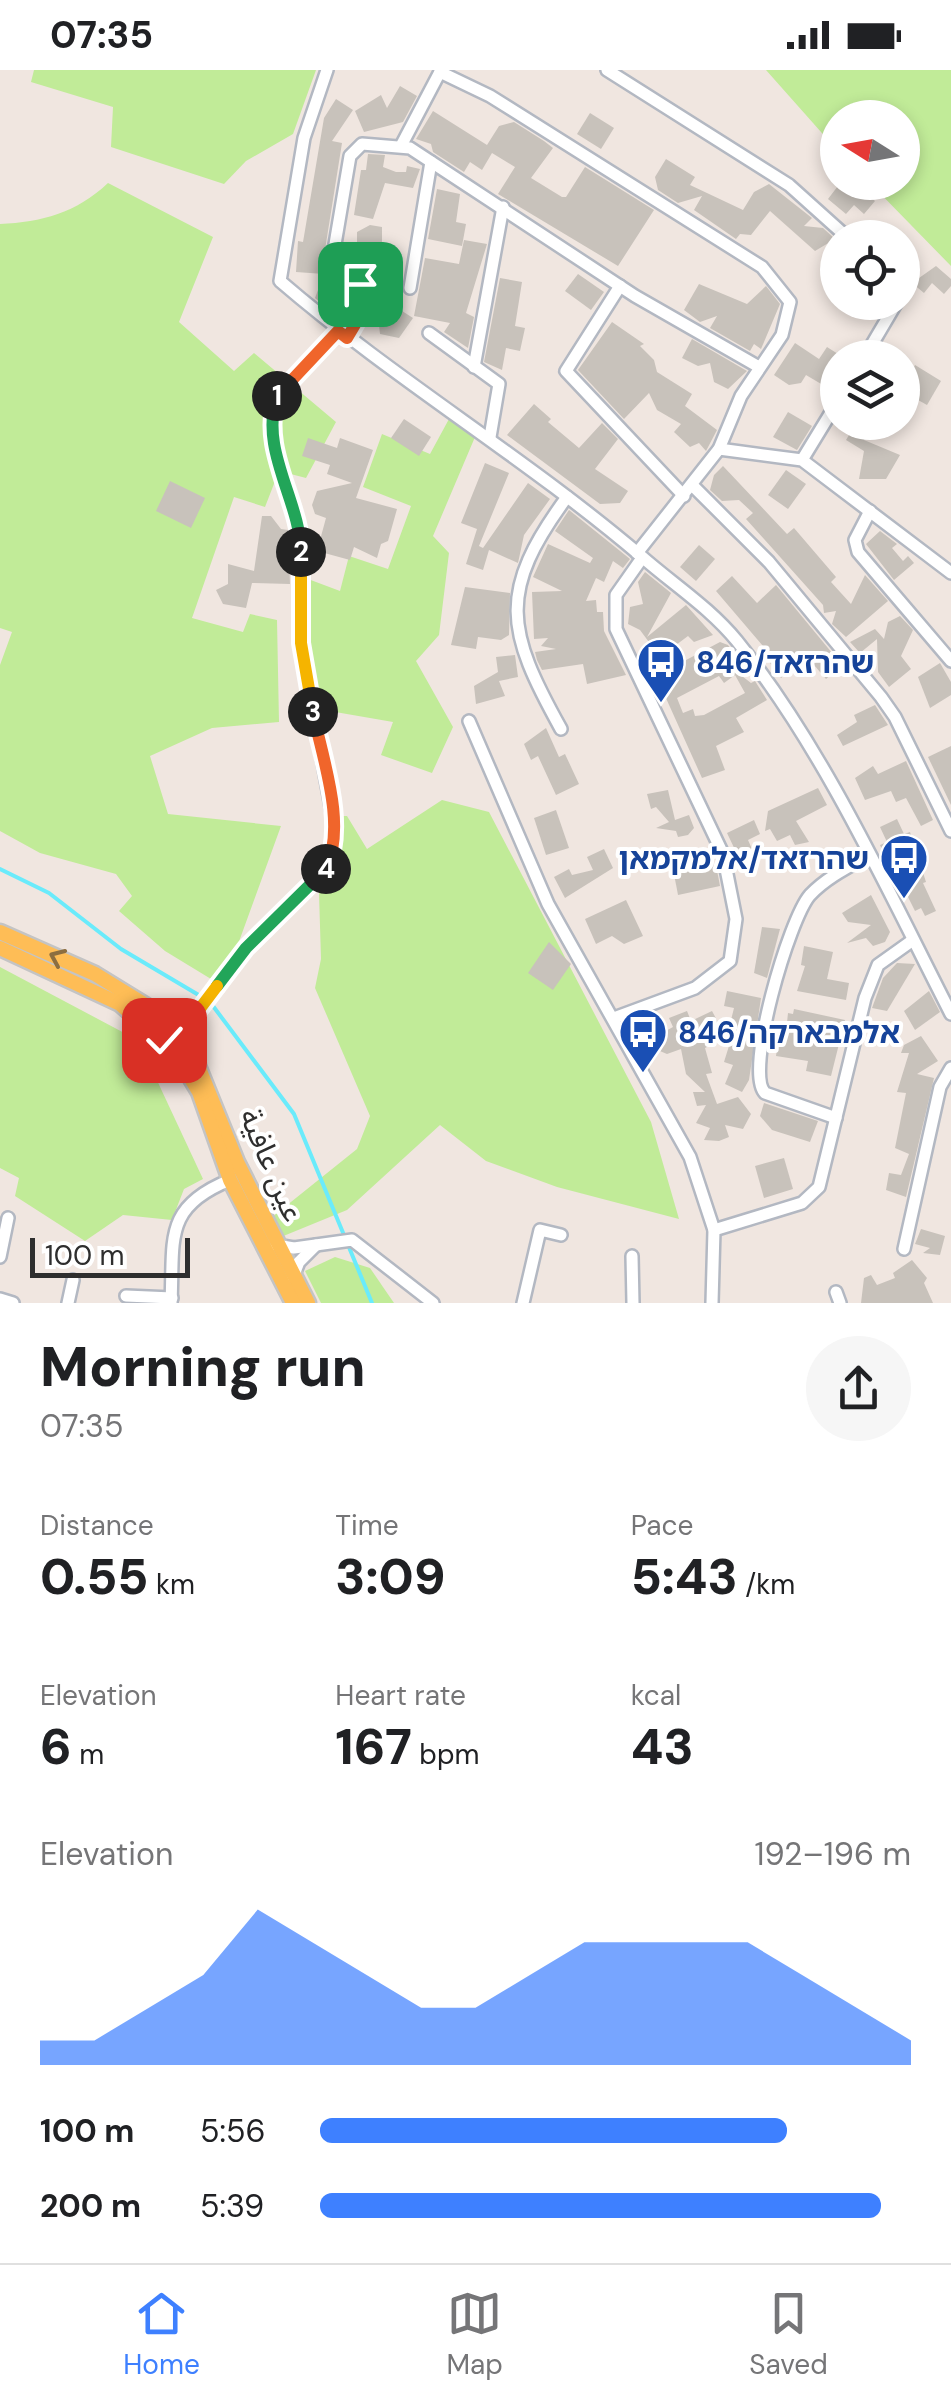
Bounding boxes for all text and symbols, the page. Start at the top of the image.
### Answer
text: 07:35 [50,10,153,60]
north arrow [820,100,920,200]
map controls [820,100,920,440]
button: locate [820,220,920,320]
pin [318,242,403,327]
icon: arrive [333,257,388,312]
button: layers [820,340,920,440]
pin: 1 [252,371,302,421]
text: 1 [272,377,282,414]
pin: 2 [276,527,326,577]
text: 2 [293,533,309,570]
bus stop icon: 846/שהרזאד [635,636,687,704]
place label: 846/שהרזאד [696,643,874,682]
pin: 3 [288,687,338,737]
text: 3 [305,693,321,730]
bus stop icon: שהרזאד/אלמקמאן [878,832,930,900]
place label: שהרזאד/אלמקמאן [618,839,869,878]
pin: 4 [301,844,351,894]
text: 4 [317,850,335,887]
one-way arrow [49,949,67,969]
pin [122,998,207,1083]
bus stop icon: אלמבארקה/846 [617,1006,669,1074]
icon: check [137,1013,192,1068]
place label: אלמבארקה/846 [678,1013,900,1052]
street label: عين عافية [231,1103,313,1227]
scale bar [30,1233,190,1278]
text: 100 m [45,1237,124,1274]
text: Morning run [40,1331,366,1403]
button: share [806,1336,911,1441]
text: 07:35 [40,1405,123,1447]
text: Distance [40,1507,154,1544]
text: Time [335,1507,399,1544]
text: Pace [631,1507,693,1544]
text: 0.55 [40,1544,149,1610]
text: 3:09 [335,1544,446,1610]
text: 5:43 [631,1544,738,1610]
text: km [149,1566,195,1603]
text: /km [738,1566,795,1603]
text: Elevation [40,1677,157,1714]
text: Heart rate [335,1677,466,1714]
text: kcal [631,1677,681,1714]
text: 6 [40,1714,72,1780]
text: 167 [335,1714,412,1780]
text: 43 [631,1714,694,1780]
text: m [72,1736,104,1773]
text: bpm [412,1736,479,1773]
text: Elevation [40,1833,173,1875]
text: 192–196 m [754,1833,911,1875]
text: 100 m [40,2110,134,2152]
text: 5:56 [200,2110,266,2152]
text: 200 m [40,2185,141,2227]
text: 5:39 [200,2185,264,2227]
tab: Home [123,2286,200,2383]
tab: Map [446,2286,503,2383]
tab: Saved [749,2286,828,2383]

